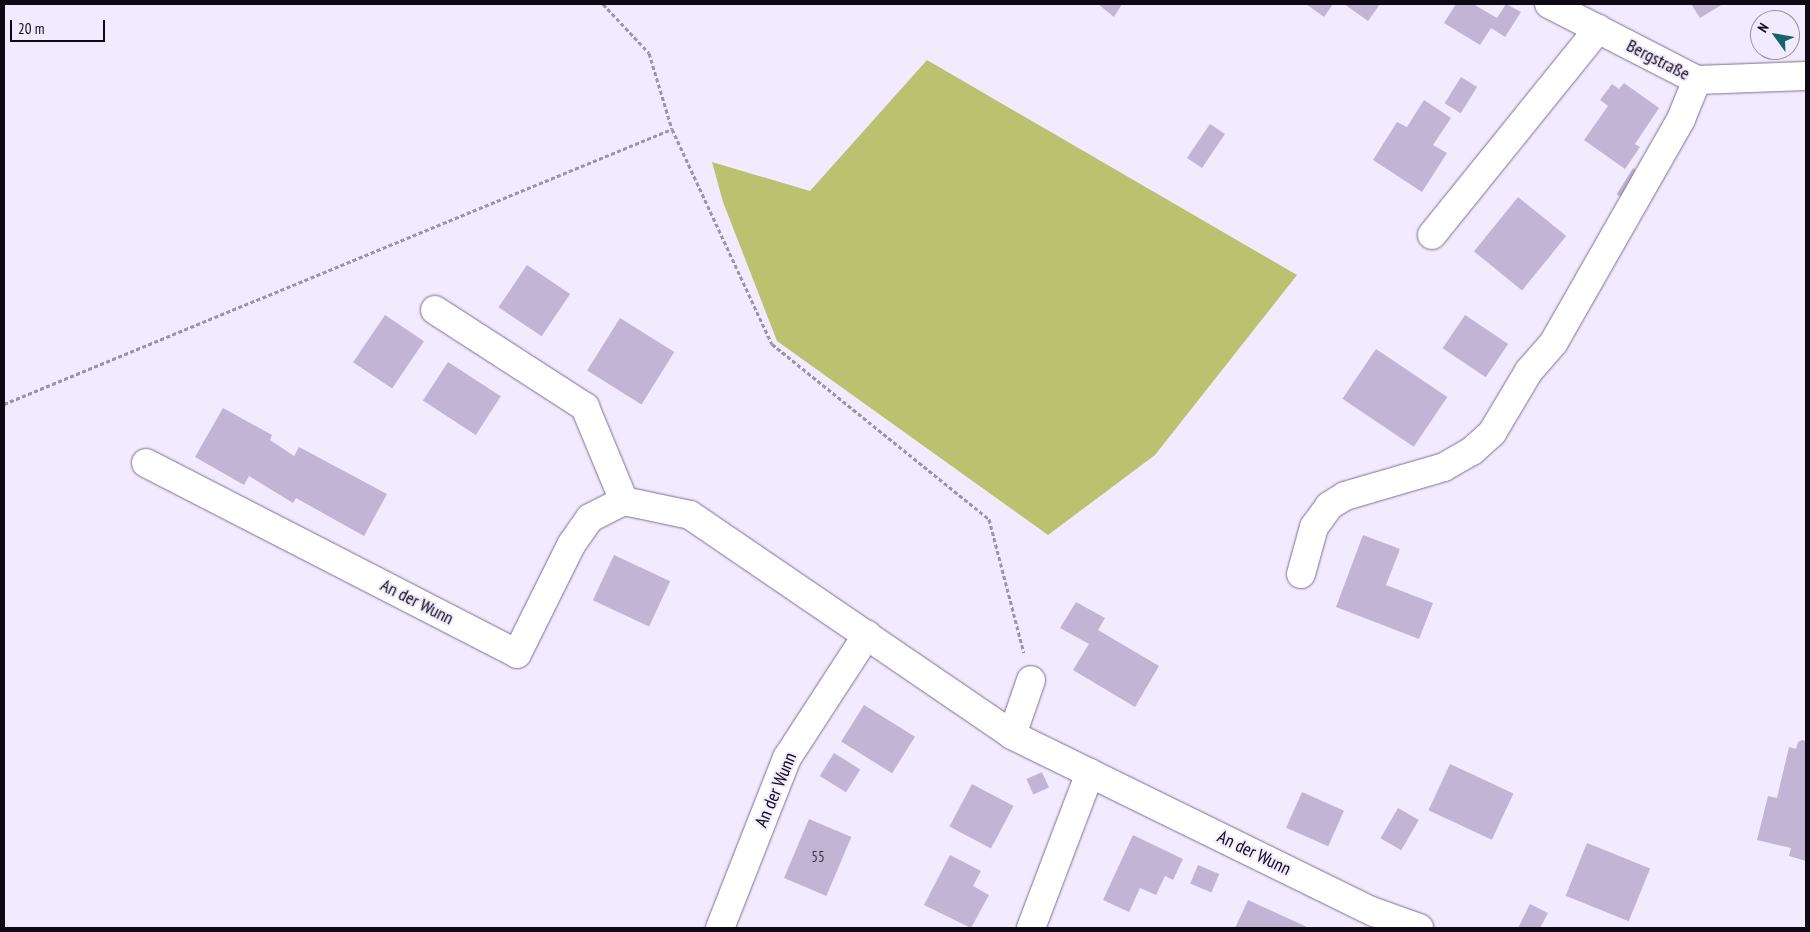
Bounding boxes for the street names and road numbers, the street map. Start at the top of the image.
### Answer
street label: Bergstraße [1623,35,1693,85]
street label: An der Wunn [377,574,457,630]
street label: An der Wunn [751,749,801,831]
street label: An der Wunn [1214,826,1294,880]

